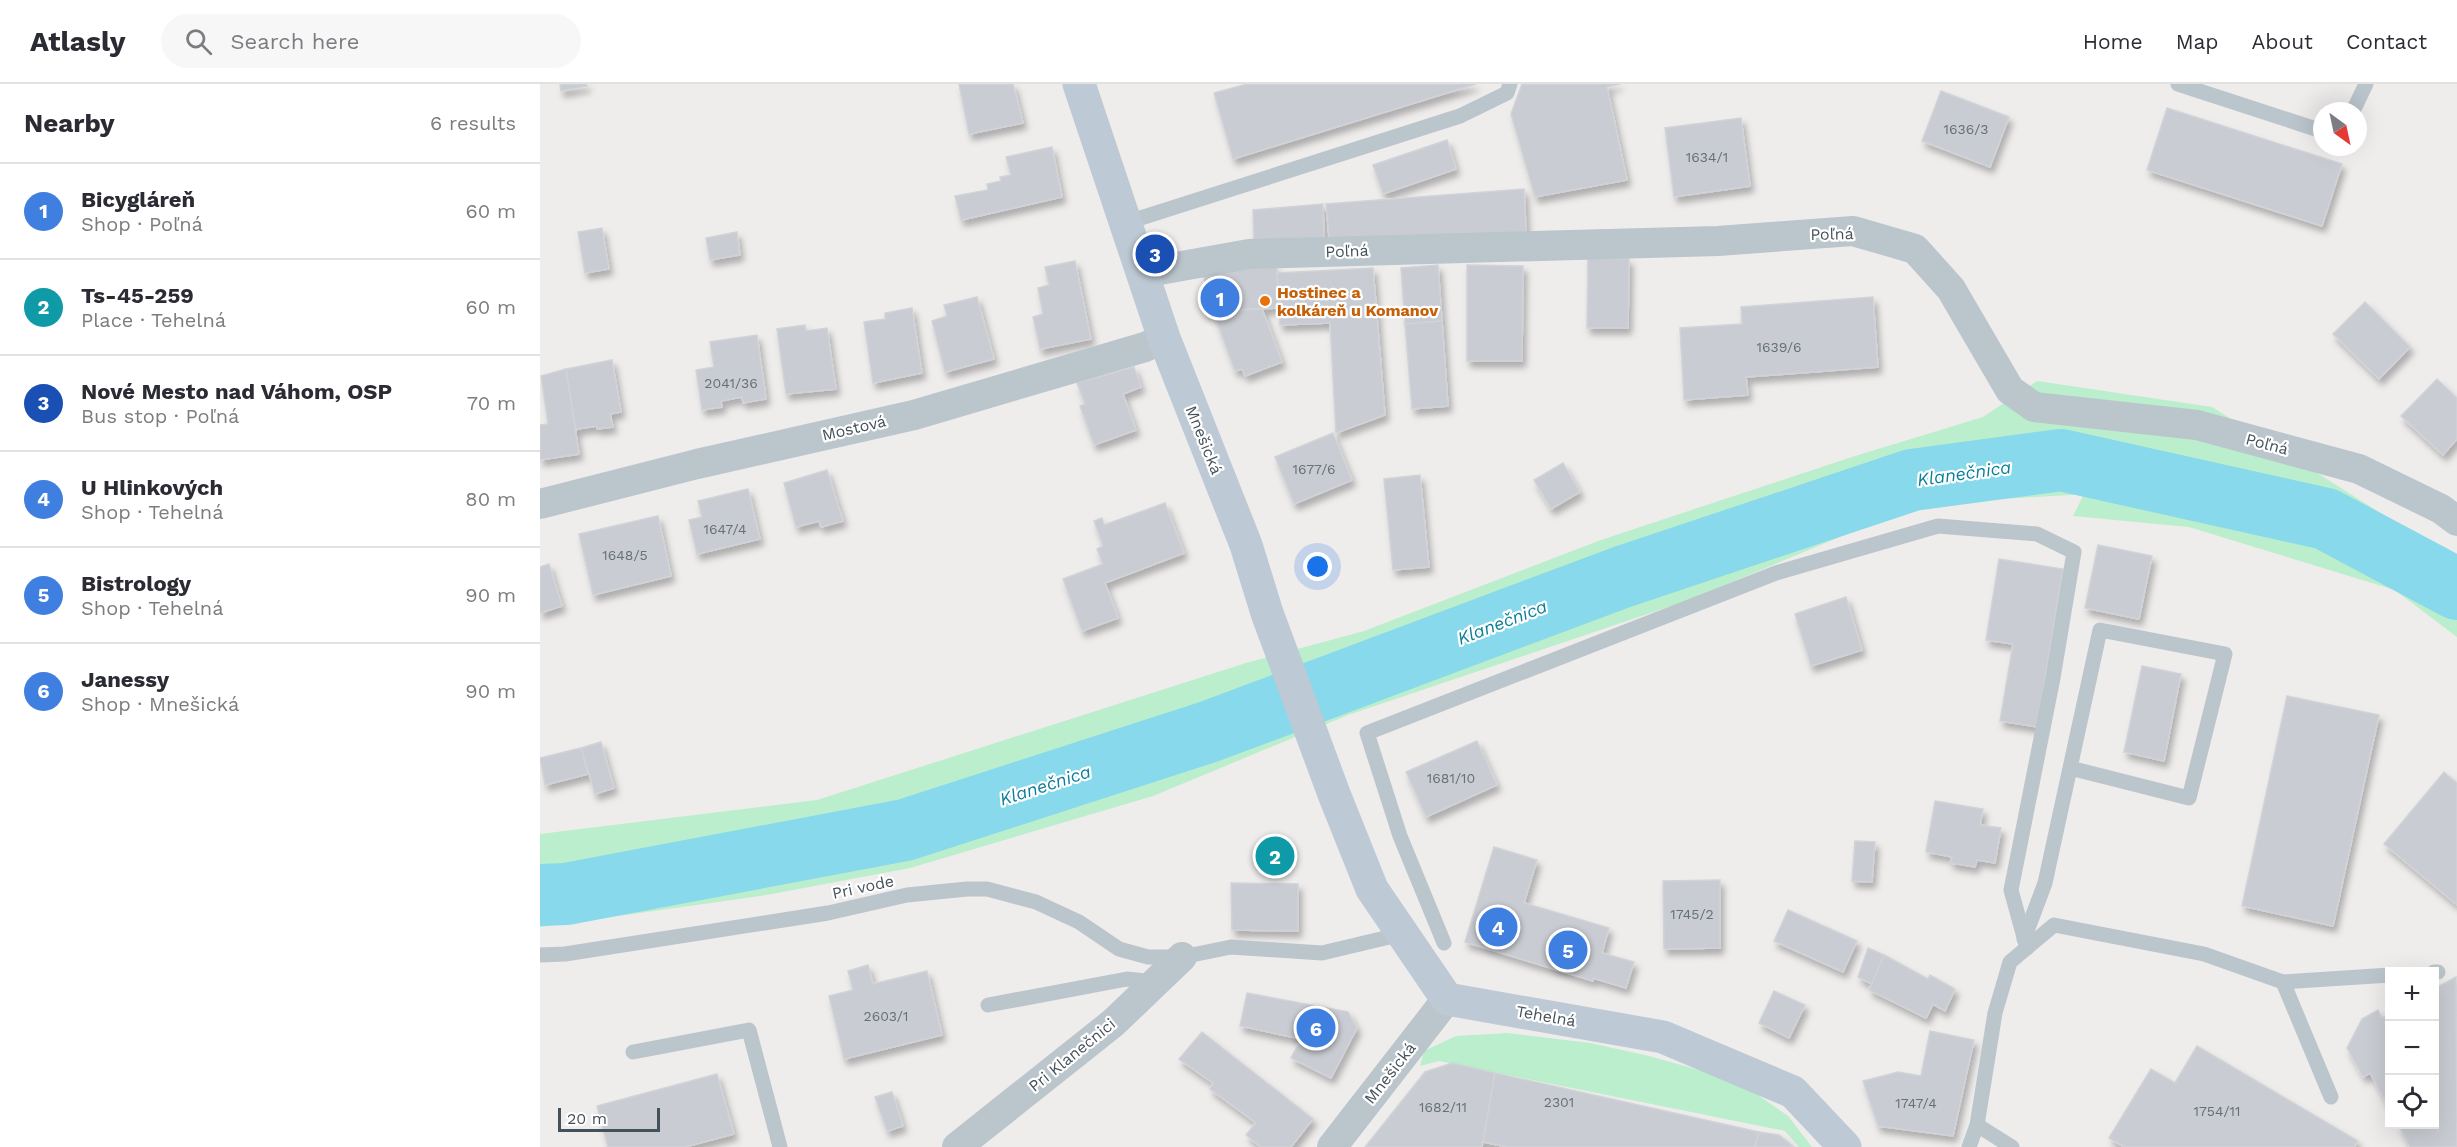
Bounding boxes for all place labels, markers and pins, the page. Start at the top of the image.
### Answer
pin: 3 [1136,232,1174,276]
pin: 1 [1200,276,1240,320]
place label: Hostinec a kolkáreň u Komanov [1277,283,1438,320]
marker: Hostinec a kolkáreň u Komanov [1258,294,1272,308]
pin: 2 [1256,834,1294,878]
pin: 4 [1478,904,1518,950]
pin: 5 [1548,928,1588,972]
pin: 6 [1296,1006,1336,1050]

